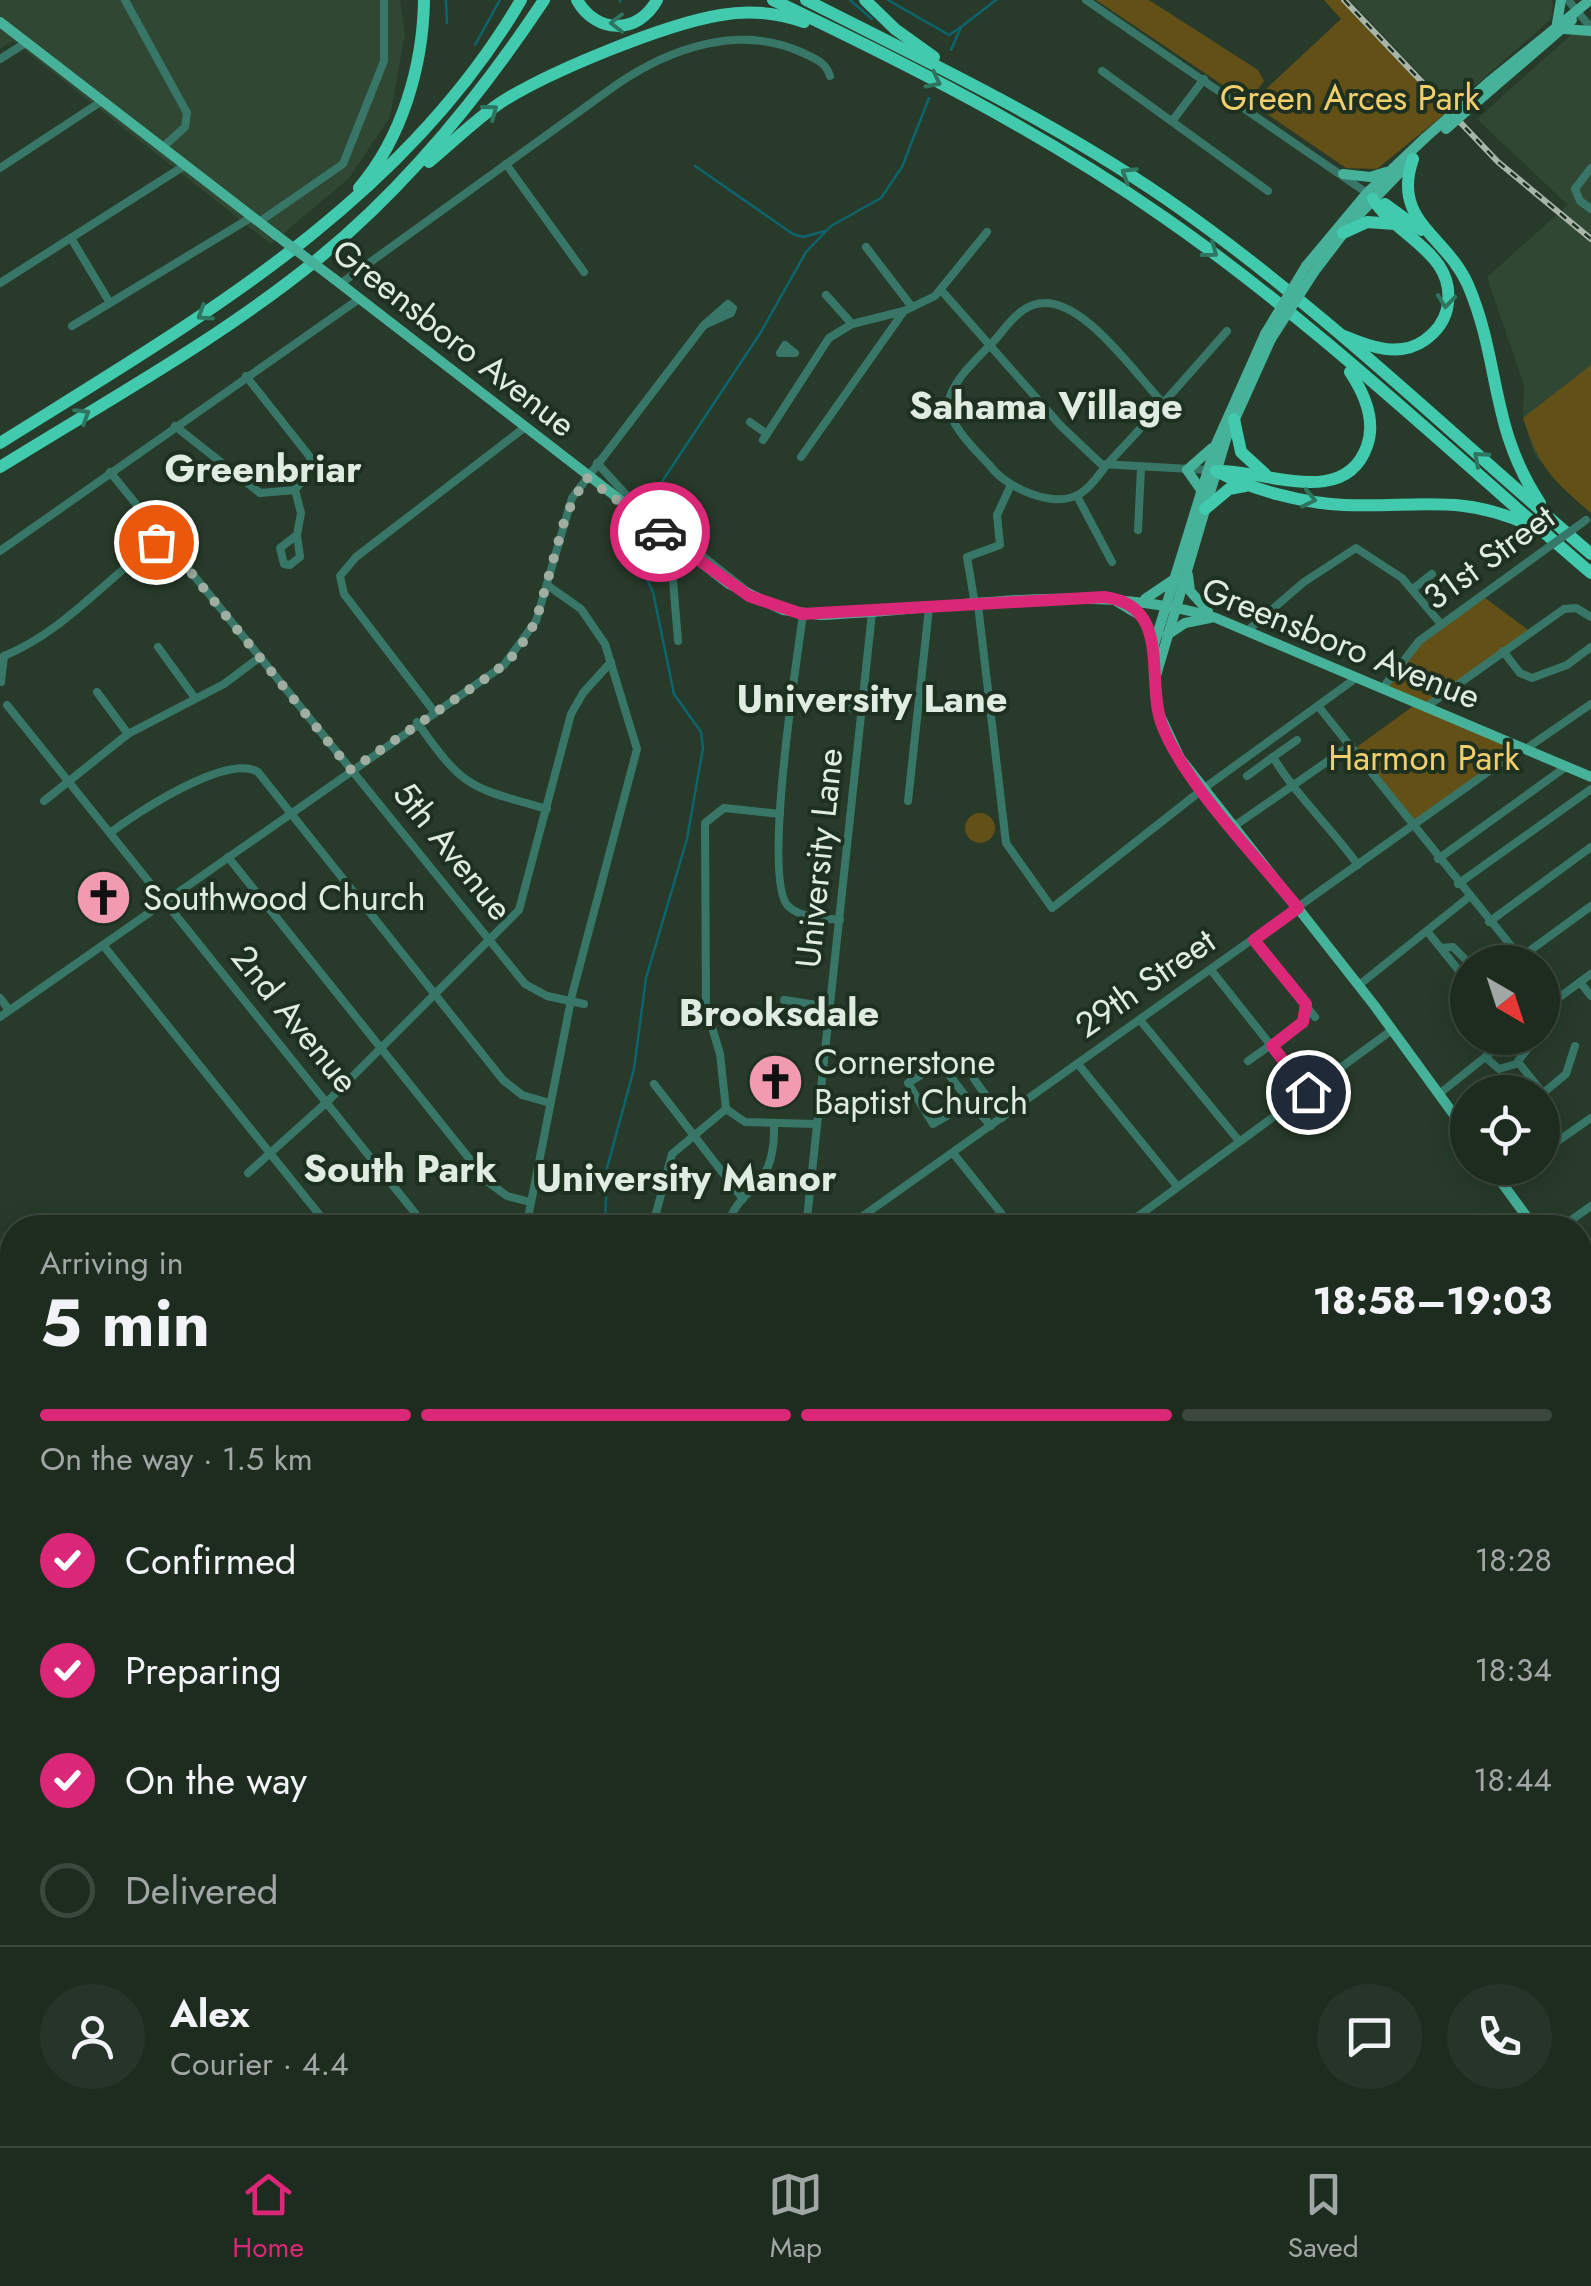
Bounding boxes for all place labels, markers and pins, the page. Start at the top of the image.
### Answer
pin [114,500,199,585]
church icon: Southwood Church [74,868,134,928]
place label: Southwood Church [143,873,426,923]
place label: Cornerstone Baptist Church [814,1037,1028,1127]
pin [1266,1050,1351,1135]
church icon: Cornerstone Baptist Church [745,1052,805,1112]

